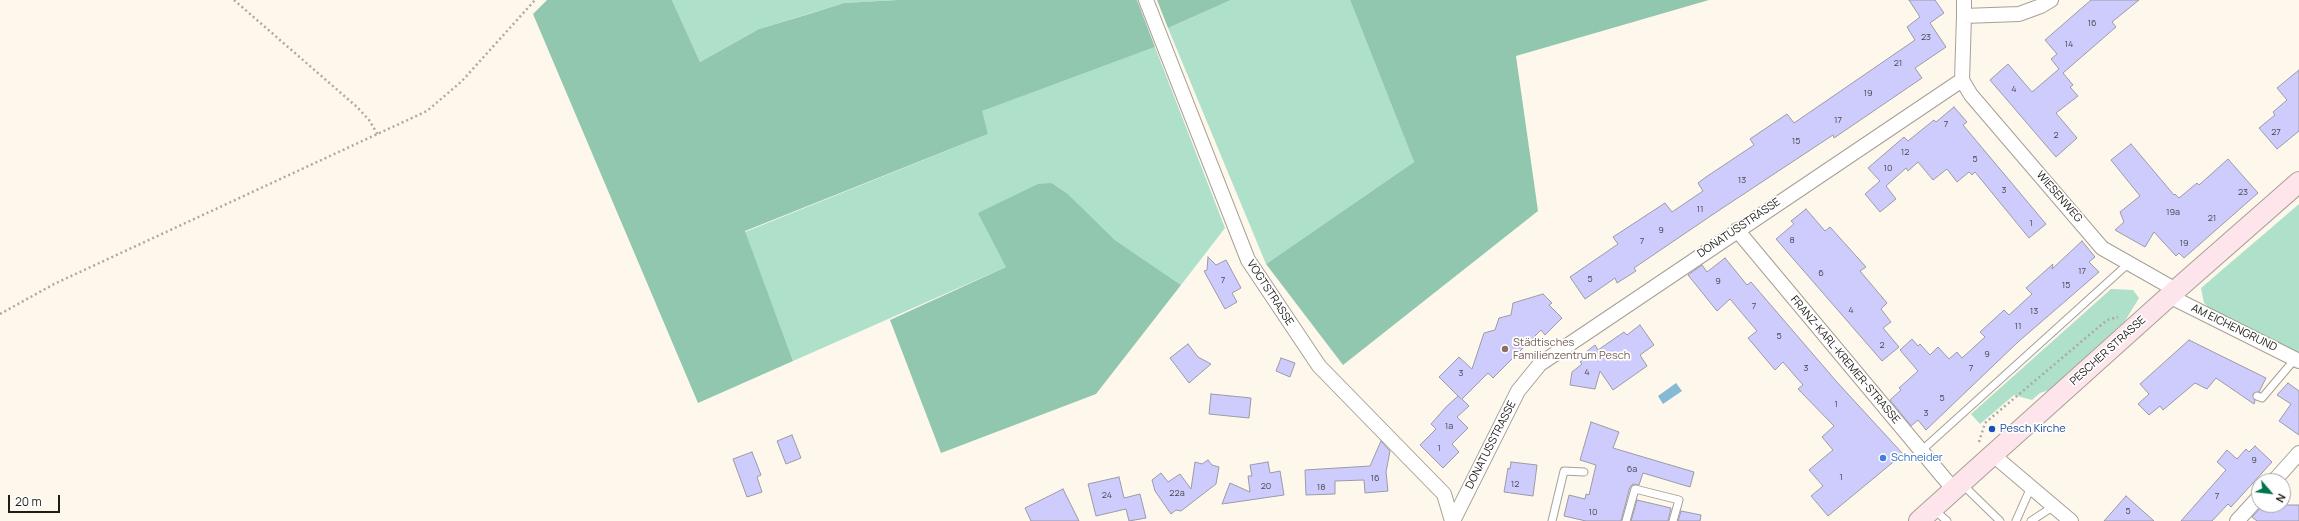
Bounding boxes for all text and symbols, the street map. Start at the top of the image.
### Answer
house number: 16 [2087,18,2097,28]
house number: 23 [1921,32,1931,42]
house number: 14 [2065,39,2073,49]
house number: 21 [1894,58,1902,68]
house number: 4 [2011,84,2017,94]
house number: 19 [1863,88,1873,98]
house number: 17 [1834,115,1842,125]
house number: 7 [1944,119,1948,129]
house number: 27 [2271,127,2281,137]
house number: 2 [2053,130,2059,140]
house number: 15 [1792,136,1800,146]
house number: 12 [1901,147,1909,157]
house number: 5 [1972,154,1978,164]
house number: 10 [1884,163,1892,173]
street label: WIESENWEG [2033,169,2085,225]
house number: 13 [1738,175,1746,185]
house number: 3 [2002,185,2006,195]
house number: 23 [2238,187,2248,197]
street label: DONATUSSTRASSE [1695,195,1783,261]
house number: 11 [1696,204,1704,214]
house number: 19a [2166,207,2180,217]
house number: 21 [2208,213,2216,223]
house number: 1 [2029,218,2033,228]
house number: 9 [1658,225,1664,235]
house number: 8 [1789,235,1795,245]
house number: 7 [1640,236,1644,246]
house number: 19 [2179,238,2189,248]
street label: VOGTSTRASSE [1244,258,1296,328]
house number: 17 [2078,266,2086,276]
house number: 6 [1818,268,1824,278]
house number: 5 [1587,274,1593,284]
house number: 7 [1221,275,1225,285]
house number: 9 [1715,276,1721,286]
house number: 15 [2062,280,2070,290]
street label: FRANZ-KARL-KREMER-STRASSE [1788,293,1902,427]
house number: 7 [1752,301,1756,311]
street label: AM EICHENGRUND [2189,302,2279,354]
house number: 4 [1848,305,1854,315]
house number: 13 [2030,306,2038,316]
street label: PESCHER STRASSE [2067,314,2149,388]
house number: 11 [2014,321,2022,331]
house number: 5 [1776,331,1782,341]
place label: Städtisches Familienzentrum Pesch [1513,336,1630,362]
house number: 2 [1879,340,1885,350]
marker: Städtisches Familienzentrum Pesch [1500,344,1510,354]
house number: 9 [1984,349,1990,359]
house number: 3 [1804,363,1808,373]
house number: 7 [1969,363,1973,373]
house number: 4 [1584,367,1590,377]
house number: 3 [1459,368,1463,378]
house number: 5 [1939,393,1945,403]
street label: DONATUSSTRASSE [1463,399,1519,491]
house number: 1 [1834,399,1838,409]
house number: 3 [1924,408,1928,418]
house number: 1a [1445,421,1453,431]
place label: Pesch Kirche [2000,422,2066,436]
marker: Pesch Kirche [1987,424,1997,434]
house number: 1 [1437,443,1441,453]
place label: Schneider [1891,451,1943,465]
marker: Schneider [1878,453,1888,463]
house number: 9 [2251,455,2257,465]
house number: 6a [1627,464,1637,474]
house number: 1 [1839,472,1843,482]
house number: 16 [1370,473,1380,483]
north arrow [2251,473,2291,513]
house number: 12 [1511,479,1519,489]
house number: 20 [1261,481,1271,491]
house number: 18 [1317,482,1325,492]
scale bar [10,487,62,513]
house number: 22a [1169,488,1185,498]
house number: 24 [1102,490,1112,500]
house number: 7 [2215,491,2219,501]
text: N [2273,491,2290,505]
text: 20 m [15,493,42,510]
house number: 5 [2125,506,2131,516]
house number: 10 [1589,507,1597,517]

